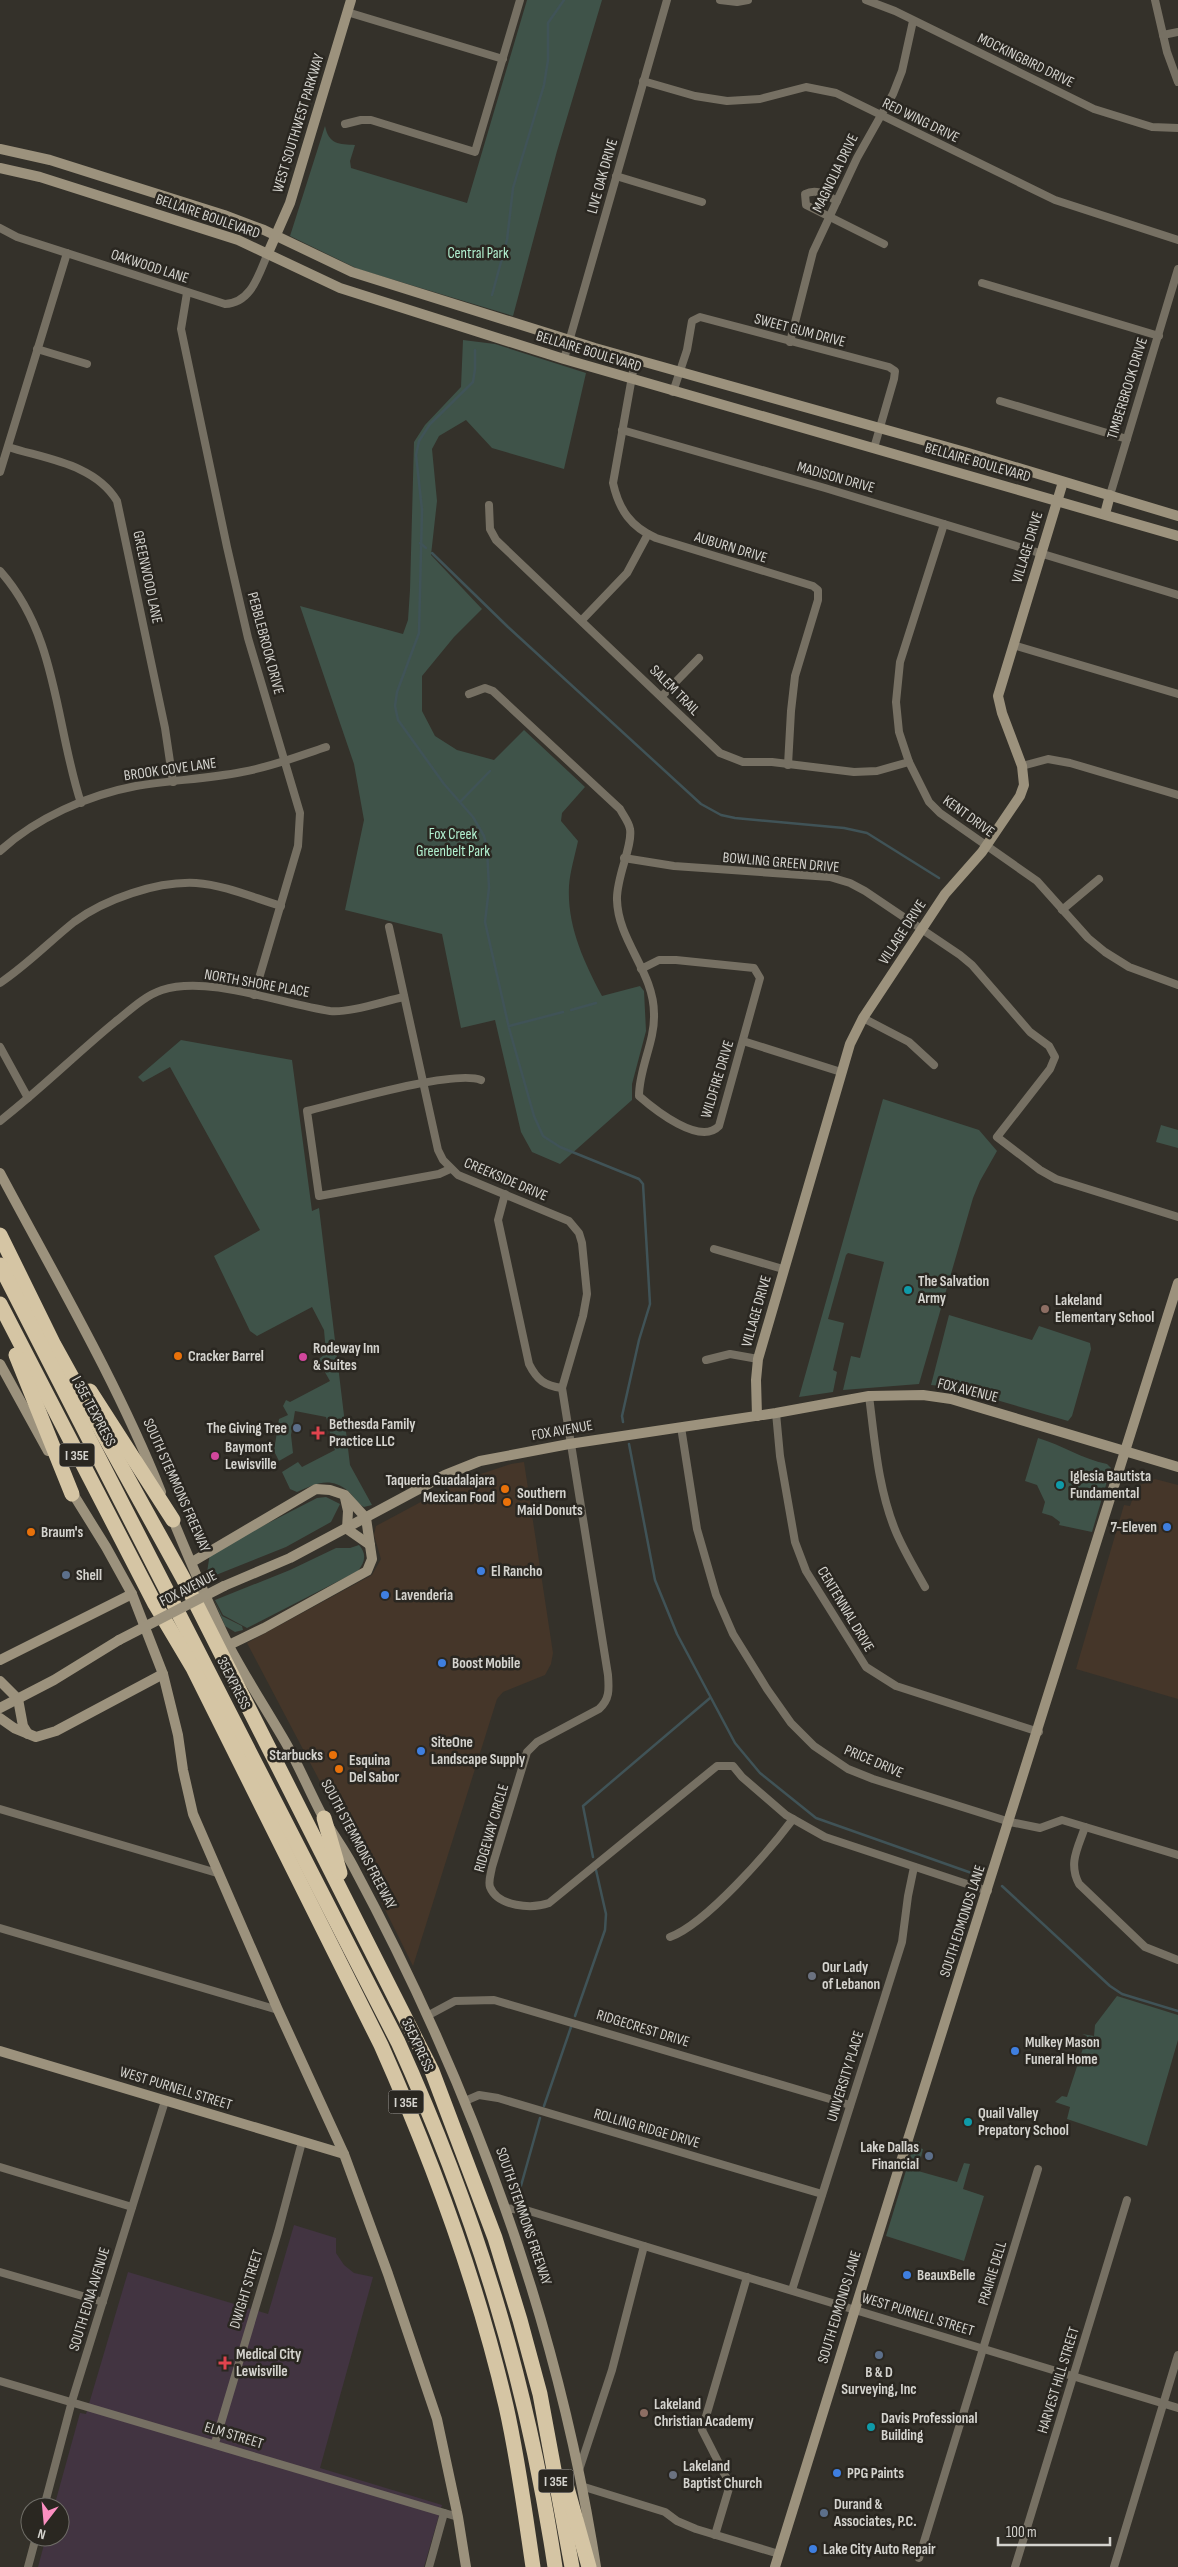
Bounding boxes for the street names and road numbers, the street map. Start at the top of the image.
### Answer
street label: MOCKINGBIRD DRIVE [974,29,1077,92]
street label: WEST SOUTHWEST PARKWAY [268,51,329,195]
street label: RED WING DRIVE [879,94,962,147]
street label: MAGNOLIA DRIVE [808,131,863,216]
street label: LIVE OAK DRIVE [583,136,622,216]
street label: BELLAIRE BOULEVARD [153,190,263,243]
street label: OAKWOOD LANE [108,245,191,288]
street label: SWEET GUM DRIVE [752,309,847,352]
street label: BELLAIRE BOULEVARD [534,326,644,377]
street label: TIMBERBROOK DRIVE [1103,335,1152,441]
street label: BELLAIRE BOULEVARD [923,438,1033,487]
street label: MADISON DRIVE [795,457,877,498]
street label: VILLAGE DRIVE [1008,509,1047,585]
street label: AUBURN DRIVE [691,527,770,568]
street label: GREENWOOD LANE [128,529,167,625]
street label: PEBBLEBROOK DRIVE [243,590,288,696]
street label: SALEM TRAIL [645,661,704,720]
street label: BROOK COVE LANE [123,754,218,785]
street label: KENT DRIVE [939,791,998,842]
street label: BOWLING GREEN DRIVE [722,848,840,877]
street label: VILLAGE DRIVE [874,896,930,968]
street label: NORTH SHORE PLACE [203,965,311,1002]
street label: WILDFIRE DRIVE [697,1038,738,1120]
street label: CREEKSIDE DRIVE [461,1153,550,1206]
street label: VILLAGE DRIVE [737,1273,776,1349]
street label: I 35E TEXPRESS [67,1373,120,1450]
street label: FOX AVENUE [936,1374,1000,1407]
street label: SOUTH STEMMONS FREEWAY [139,1415,215,1556]
street label: FOX AVENUE [530,1416,594,1445]
road number: I 35E [60,1444,94,1466]
street label: CENTENNIAL DRIVE [813,1563,879,1655]
street label: FOX AVENUE [156,1566,220,1611]
street label: 35EXPRESS [212,1654,255,1713]
street label: PRICE DRIVE [841,1741,906,1782]
street label: SOUTH STEMMONS FREEWAY [316,1776,401,1913]
street label: RIDGEWAY CIRCLE [470,1782,513,1875]
street label: SOUTH EDMONDS LANE [935,1863,990,1980]
street label: RIDGECREST DRIVE [594,2005,692,2052]
street label: 35EXPRESS [397,2015,438,2075]
street label: UNIVERSITY PLACE [823,2028,868,2124]
street label: WEST PURNELL STREET [117,2062,234,2115]
road number: I 35E [388,2090,424,2114]
street label: ROLLING RIDGE DRIVE [592,2104,702,2153]
street label: SOUTH STEMMONS FREEWAY [491,2145,556,2288]
street label: PRAIRIE DELL [974,2238,1011,2307]
street label: SOUTH EDNA AVENUE [65,2245,114,2353]
street label: DWIGHT STREET [225,2247,267,2331]
street label: SOUTH EDMONDS LANE [813,2248,866,2366]
street label: WEST PURNELL STREET [859,2288,976,2341]
street label: HARVEST HILL STREET [1033,2325,1084,2436]
street label: ELM STREET [202,2418,266,2453]
road number: I 35E [538,2470,574,2492]

